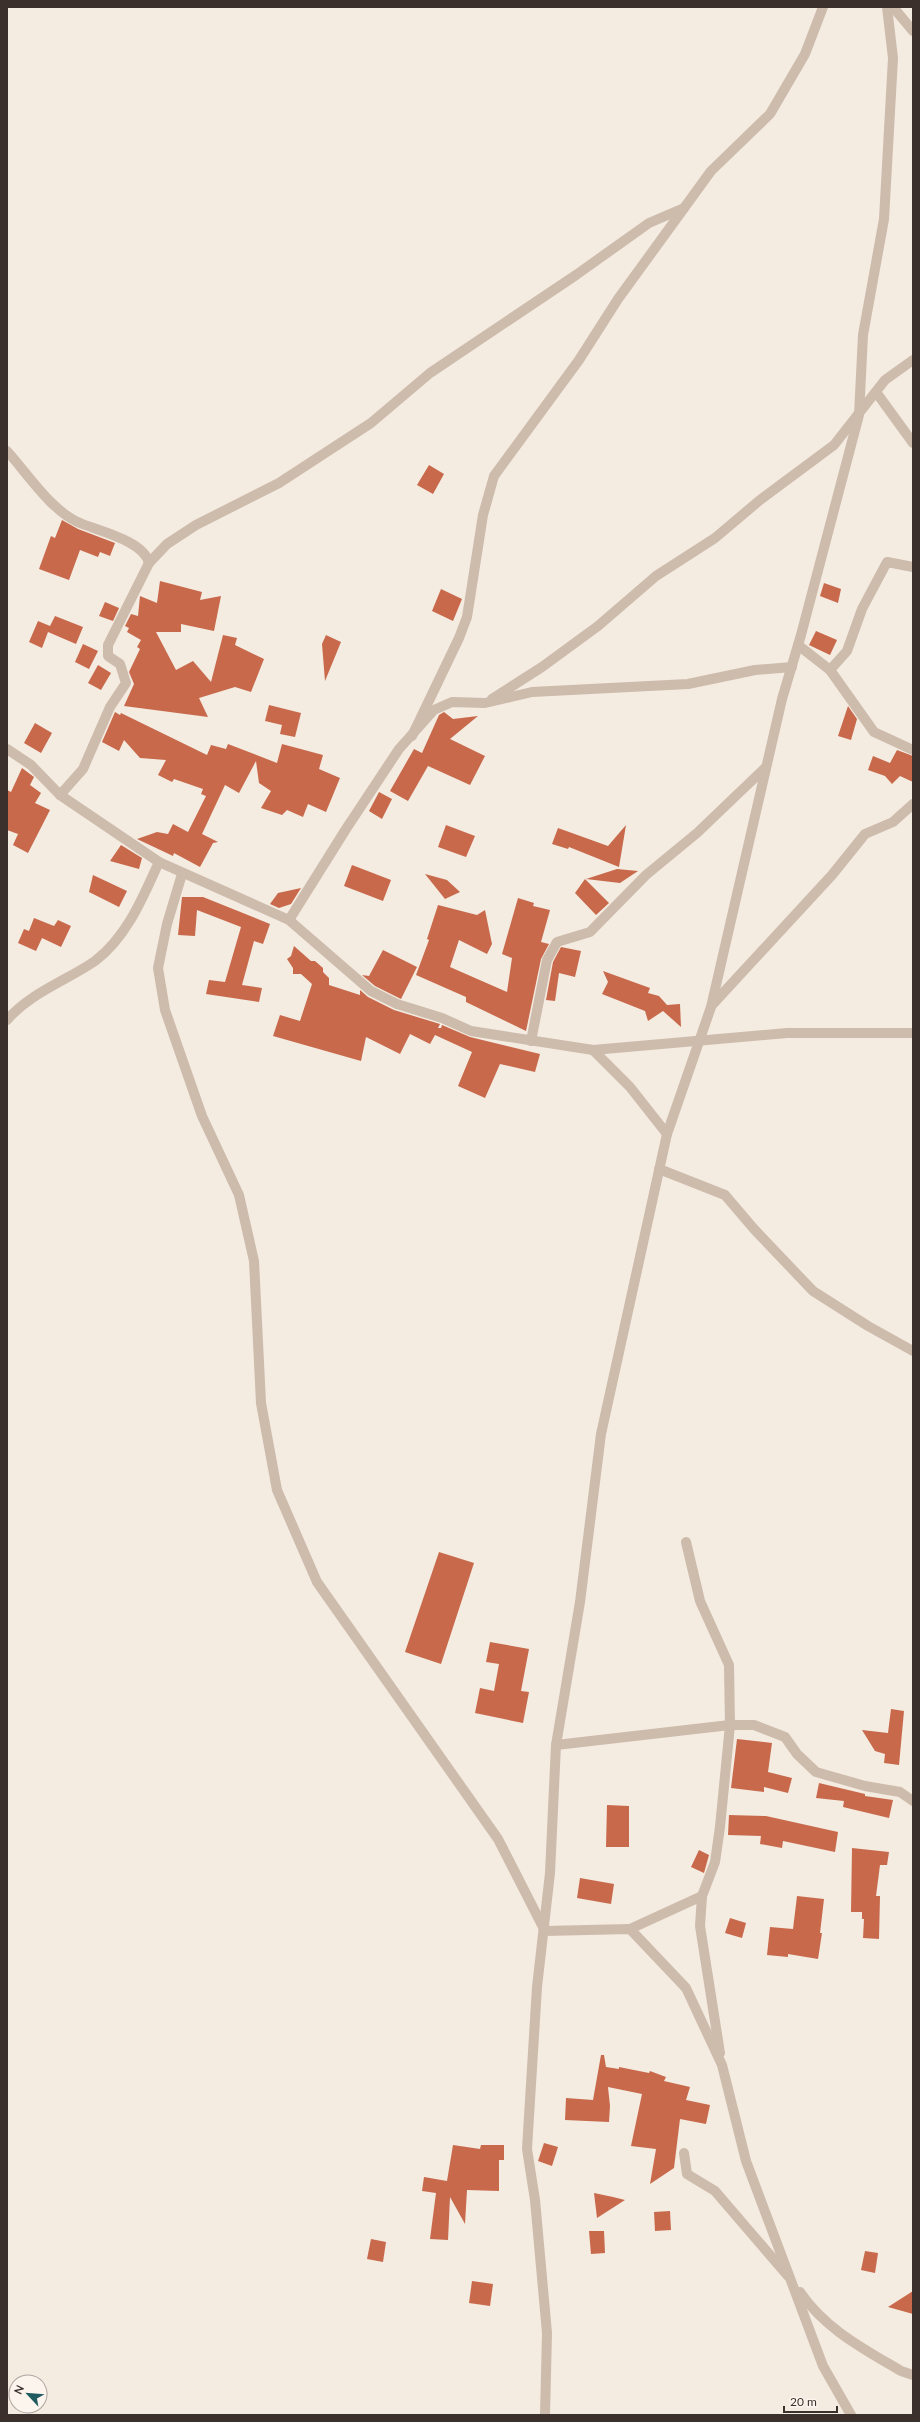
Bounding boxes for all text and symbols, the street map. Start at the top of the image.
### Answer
north arrow [8,2374,48,2414]
text: N [11,2383,26,2396]
scale bar [784,2388,837,2414]
text: 20 m [790,2394,817,2409]

